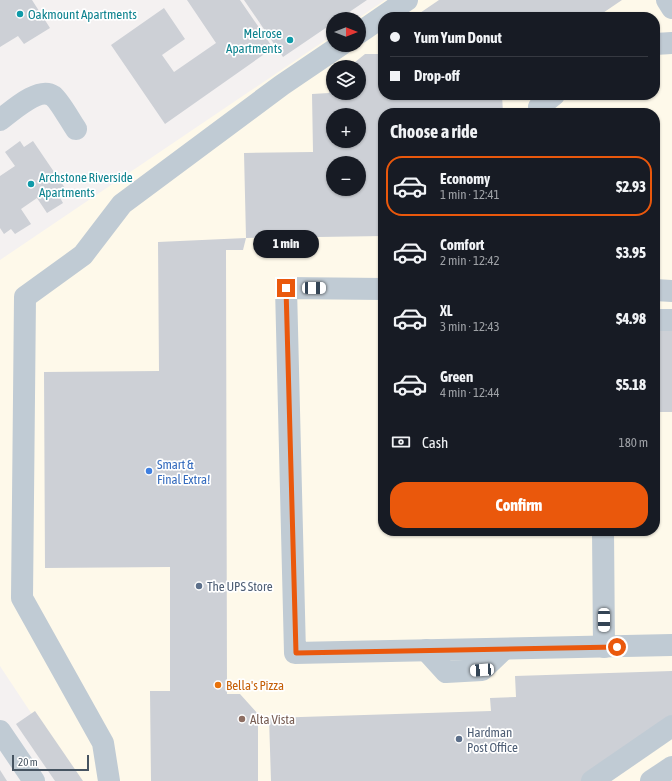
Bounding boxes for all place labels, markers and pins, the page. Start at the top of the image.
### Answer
place label: Oakmount Apartments [28,7,137,22]
marker: Oakmount Apartments [15,9,25,19]
place label: Melrose Apartments [226,26,282,56]
marker: Melrose Apartments [285,35,295,45]
place label: Archstone Riverside Apartments [39,170,133,200]
marker: Archstone Riverside Apartments [26,179,36,189]
place label: Smart & Final Extra! [157,457,210,487]
marker: Smart & Final Extra! [144,466,154,476]
place label: The UPS Store [207,579,273,594]
marker: The UPS Store [194,581,204,591]
place label: Bella's Pizza [226,678,284,693]
marker: Bella's Pizza [213,680,223,690]
place label: Alta Vista [250,712,295,727]
marker: Alta Vista [237,714,247,724]
place label: Hardman Post Office [467,725,518,755]
marker: Hardman Post Office [454,734,464,744]

